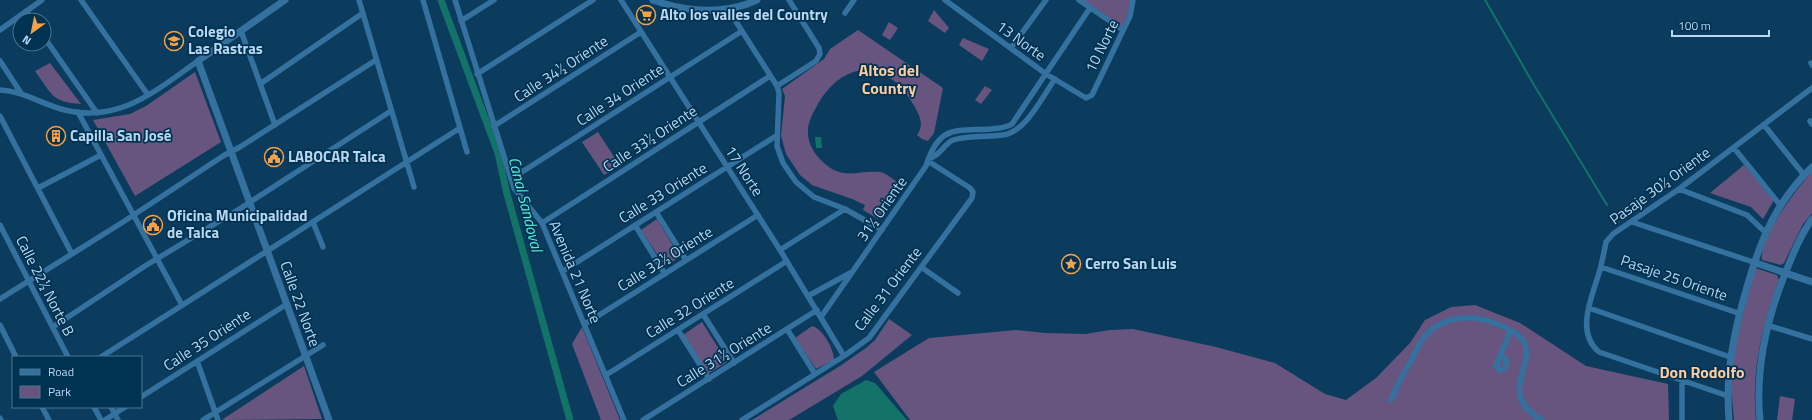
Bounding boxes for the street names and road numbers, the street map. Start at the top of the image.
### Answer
street label: 13 Norte [992,15,1051,66]
street label: 10 Norte [1079,16,1124,76]
street label: Calle 34½ Oriente [509,29,612,108]
street label: Calle 34 Oriente [571,58,668,132]
street label: Calle 33½ Oriente [598,99,701,178]
street label: 17 Norte [719,141,769,201]
street label: Pasaje 30½ Oriente [1604,141,1715,230]
street label: Calle 33 Oriente [614,156,711,229]
street label: 31½ Oriente [851,171,912,246]
street label: Avenida 21 Norte [543,217,607,327]
street label: Calle 32½ Oriente [613,220,717,297]
street label: Calle 22½ Norte B [10,232,81,340]
street label: Calle 31 Oriente [848,242,927,336]
street label: Pasaje 25 Oriente [1618,248,1731,307]
street label: Calle 22 Norte [274,258,327,350]
street label: Calle 32 Oriente [641,271,738,344]
street label: Calle 35 Oriente [158,303,255,377]
street label: Calle 31½ Oriente [672,316,776,393]

